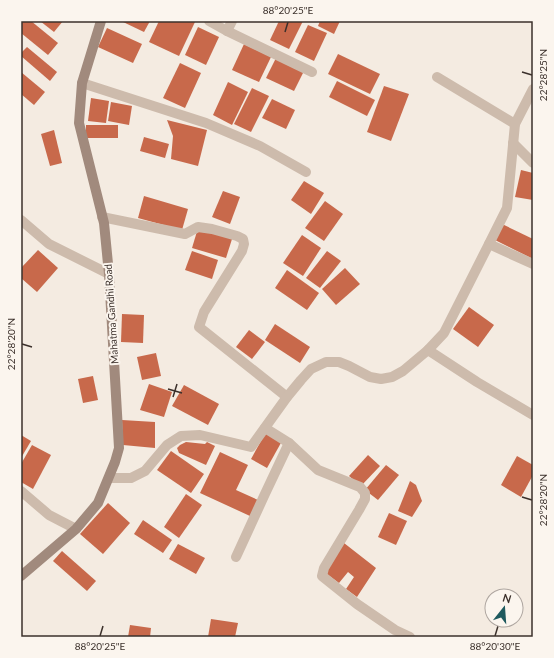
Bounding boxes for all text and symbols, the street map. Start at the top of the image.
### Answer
text: 88°20'25"E [263,4,313,16]
text: 22°28'25"N [537,49,549,101]
street label: Mahatma Gandhi Road [102,264,120,364]
text: 22°28'20"N [5,318,17,370]
text: 22°28'20"N [537,474,549,526]
north arrow [484,588,524,628]
text: N [501,591,513,605]
text: 88°20'25"E [75,640,125,652]
text: 88°20'30"E [470,640,520,652]

